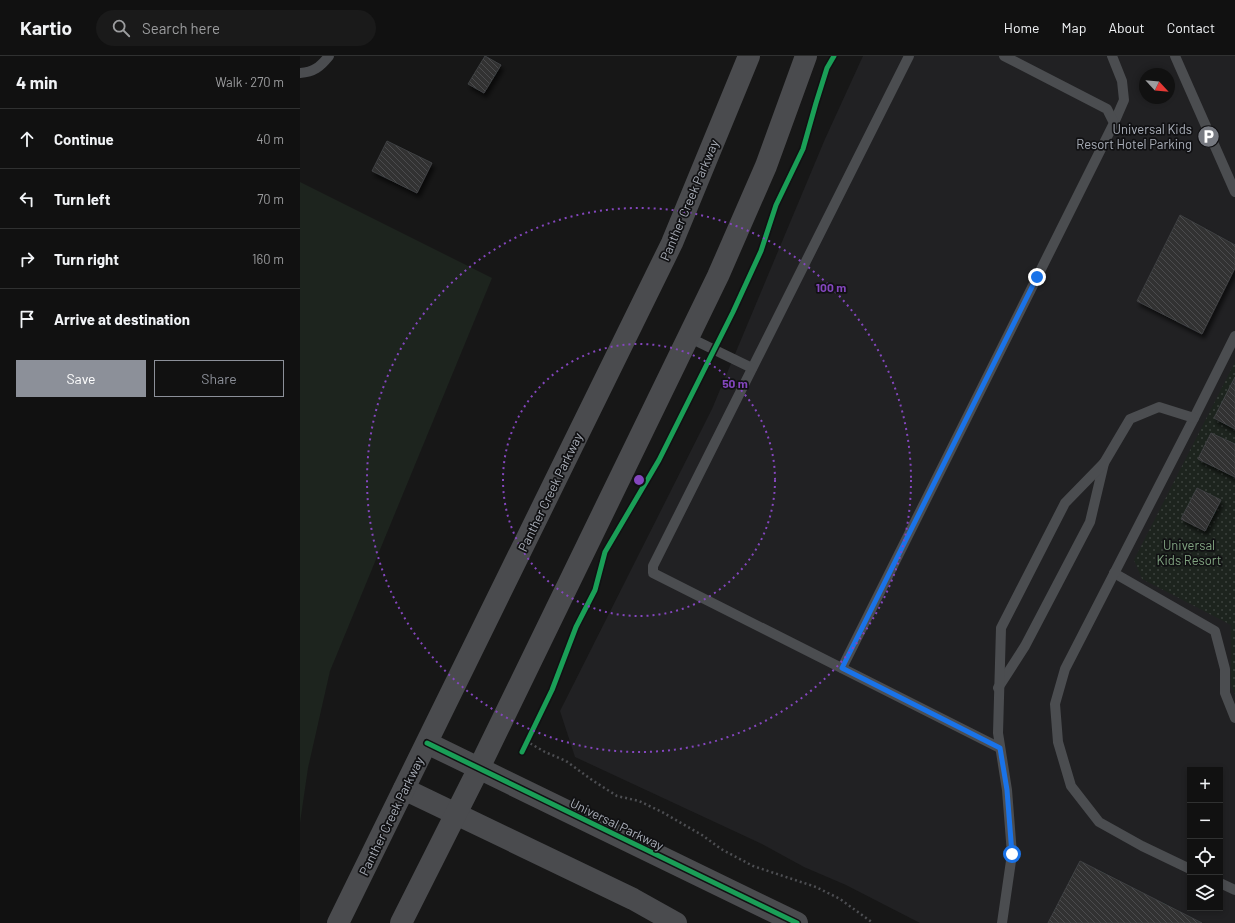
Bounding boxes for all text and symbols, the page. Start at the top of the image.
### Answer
search box [96,10,376,46]
text: Kartio [20,16,72,39]
icon: search [110,17,132,39]
text: Search here [142,19,220,37]
text: Home [1004,19,1040,36]
text: Map [1062,19,1086,36]
text: About [1108,19,1145,36]
text: Contact [1167,19,1215,36]
north arrow [1139,68,1175,104]
text: 4 min [16,72,58,92]
text: Walk · 270 m [215,74,284,90]
place label: Universal Kids Resort Hotel Parking [1076,121,1192,152]
parking icon: Universal Kids Resort Hotel Parking [1195,123,1221,149]
icon: ahead [16,128,38,150]
text: Continue [54,130,114,148]
text: 40 m [256,131,284,147]
street label: Panther Creek Parkway [656,137,722,263]
icon: left [16,188,38,210]
text: Turn left [54,190,110,208]
text: 70 m [257,191,284,207]
icon: right [16,248,38,270]
text: Turn right [54,250,119,268]
text: 160 m [252,251,284,267]
route end [1028,268,1046,286]
text: 100 m [816,280,846,294]
icon: arrive [16,308,38,330]
text: Arrive at destination [54,310,190,328]
button: Save [16,360,146,397]
button: Share [154,360,284,397]
text: 50 m [722,376,748,390]
street label: Panther Creek Parkway [514,430,586,554]
centre of rings [632,473,646,487]
park label: Universal Kids Resort [1157,537,1221,568]
street label: Panther Creek Parkway [355,754,427,878]
map controls [1187,767,1223,911]
button: + [1187,767,1223,803]
street label: Universal Parkway [568,794,666,854]
button: − [1187,803,1223,839]
button: locate [1187,839,1223,875]
route start [1003,845,1021,863]
button: layers [1187,875,1223,911]

